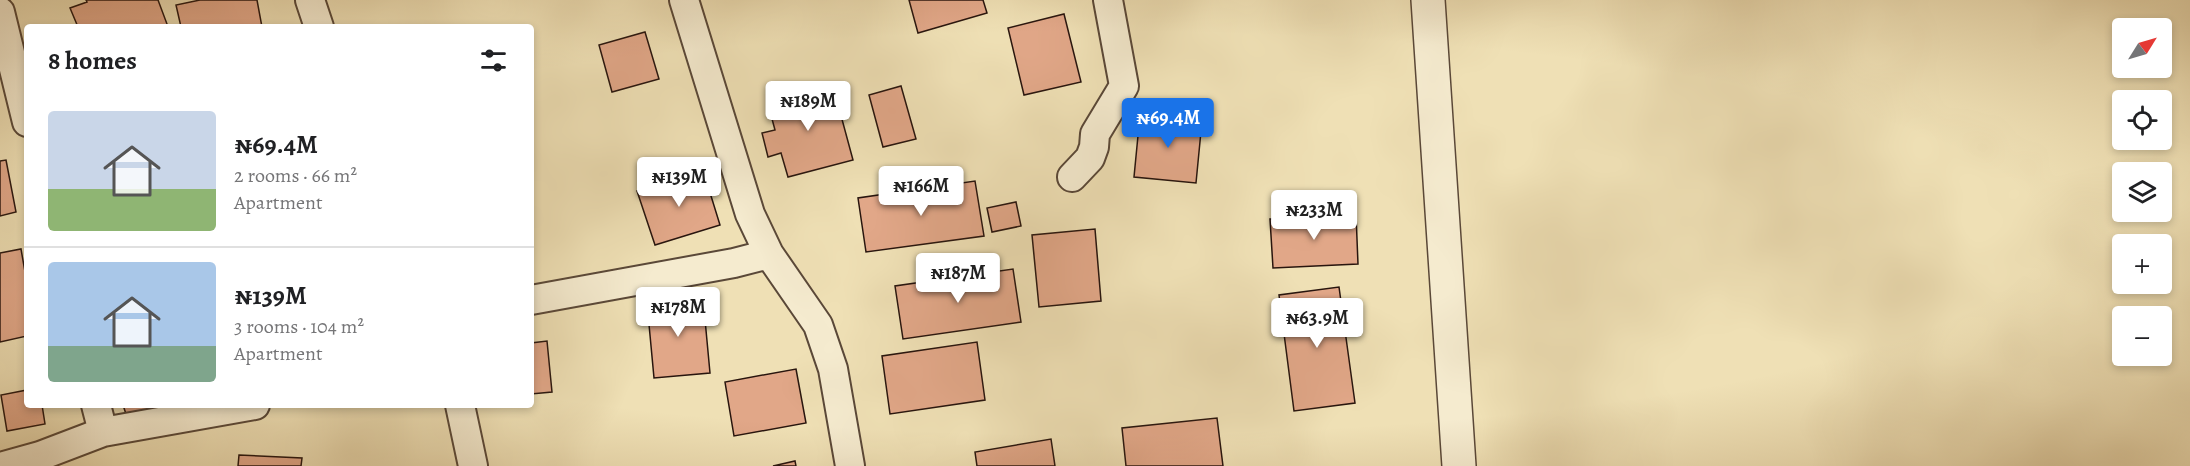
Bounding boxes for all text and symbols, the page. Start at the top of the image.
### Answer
north arrow [2112,18,2172,78]
map controls [2112,18,2172,366]
text: 8 homes [48,43,137,78]
icon: filters [477,44,510,77]
pin: ₦189M [766,81,850,132]
text: ₦189M [780,87,836,114]
button: locate [2112,90,2172,150]
pin: ₦69.4M [1119,98,1217,149]
text: ₦69.4M [1136,104,1200,131]
text: ₦69.4M [234,127,318,162]
icon: home [96,135,168,207]
pin: ₦139M [637,157,721,208]
text: 2 rooms · 66 m² [234,162,357,189]
button: layers [2112,162,2172,222]
text: ₦139M [651,163,707,190]
pin: ₦166M [879,166,963,217]
text: ₦166M [893,172,949,199]
text: Apartment [234,189,323,216]
pin: ₦233M [1272,190,1356,241]
text: ₦233M [1285,196,1343,223]
button: + [2112,234,2172,294]
pin: ₦187M [916,253,1000,304]
text: ₦187M [930,259,986,286]
text: ₦139M [234,278,307,313]
icon: home [96,286,168,358]
pin: ₦178M [636,287,720,338]
text: ₦178M [650,293,706,320]
pin: ₦63.9M [1268,298,1366,349]
text: ₦63.9M [1285,304,1349,331]
button: − [2112,306,2172,366]
text: 3 rooms · 104 m² [234,313,364,340]
text: Apartment [234,340,323,367]

